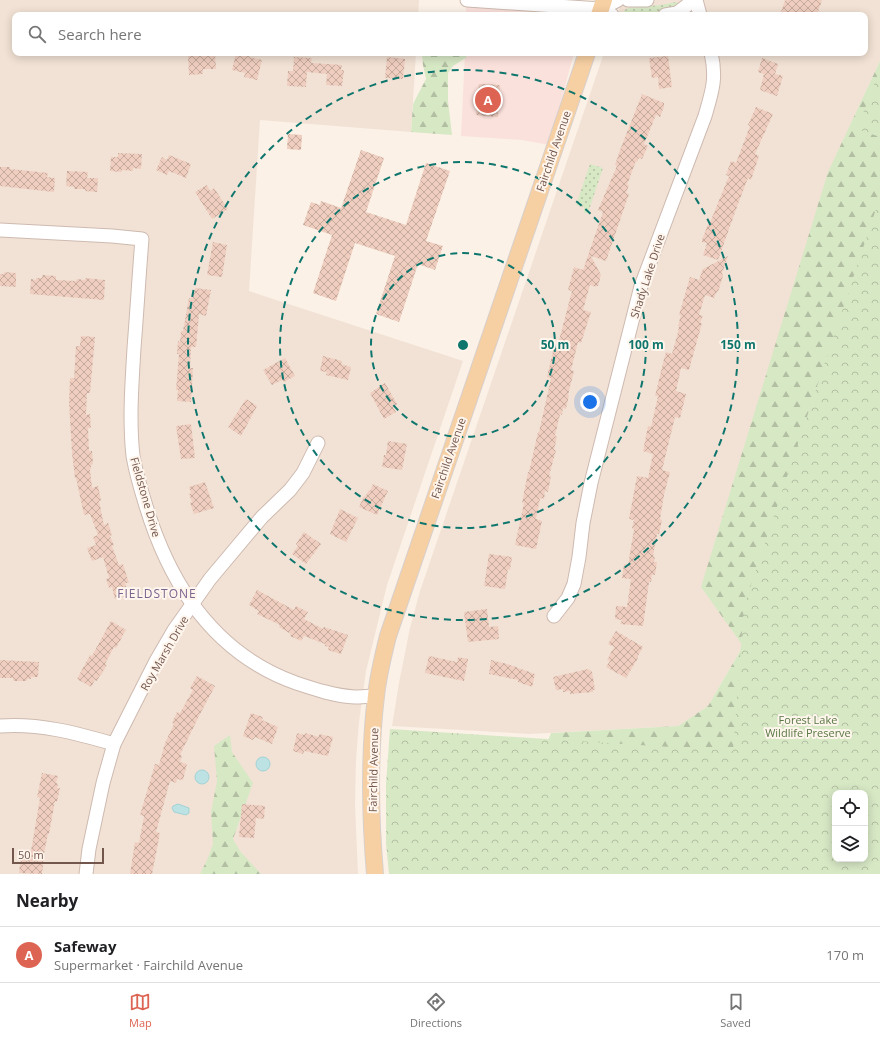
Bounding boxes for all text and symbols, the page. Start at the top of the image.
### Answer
search box [12,12,868,56]
icon: search [26,23,48,45]
text: Search here [58,24,142,44]
pin: A [475,85,501,115]
street label: Fairchild Avenue [532,109,574,193]
street label: Shady Lake Drive [626,232,668,320]
text: 50 m [541,336,569,353]
text: 100 m [628,336,664,353]
text: 150 m [720,336,756,353]
centre of rings [456,338,470,352]
your location [580,392,600,412]
street label: Fairchild Avenue [427,416,469,500]
street label: Fieldstone Drive [127,455,165,539]
district label: FIELDSTONE [117,585,197,602]
street label: Roy Marsh Drive [136,613,192,693]
park label: Forest Lake Wildlife Preserve [765,712,851,740]
street label: Fairchild Avenue [365,728,381,812]
map controls [832,790,868,862]
button: locate [832,790,868,826]
button: layers [832,826,868,862]
scale bar [12,846,104,865]
text: 50 m [18,847,44,862]
text: Nearby [16,889,78,912]
text: Safeway [54,936,116,956]
text: A [25,946,33,964]
text: 170 m [826,946,864,964]
text: Supermarket · Fairchild Avenue [54,956,243,974]
tab: Map [129,991,152,1030]
tab: Directions [410,991,462,1030]
tab: Saved [720,991,751,1030]

